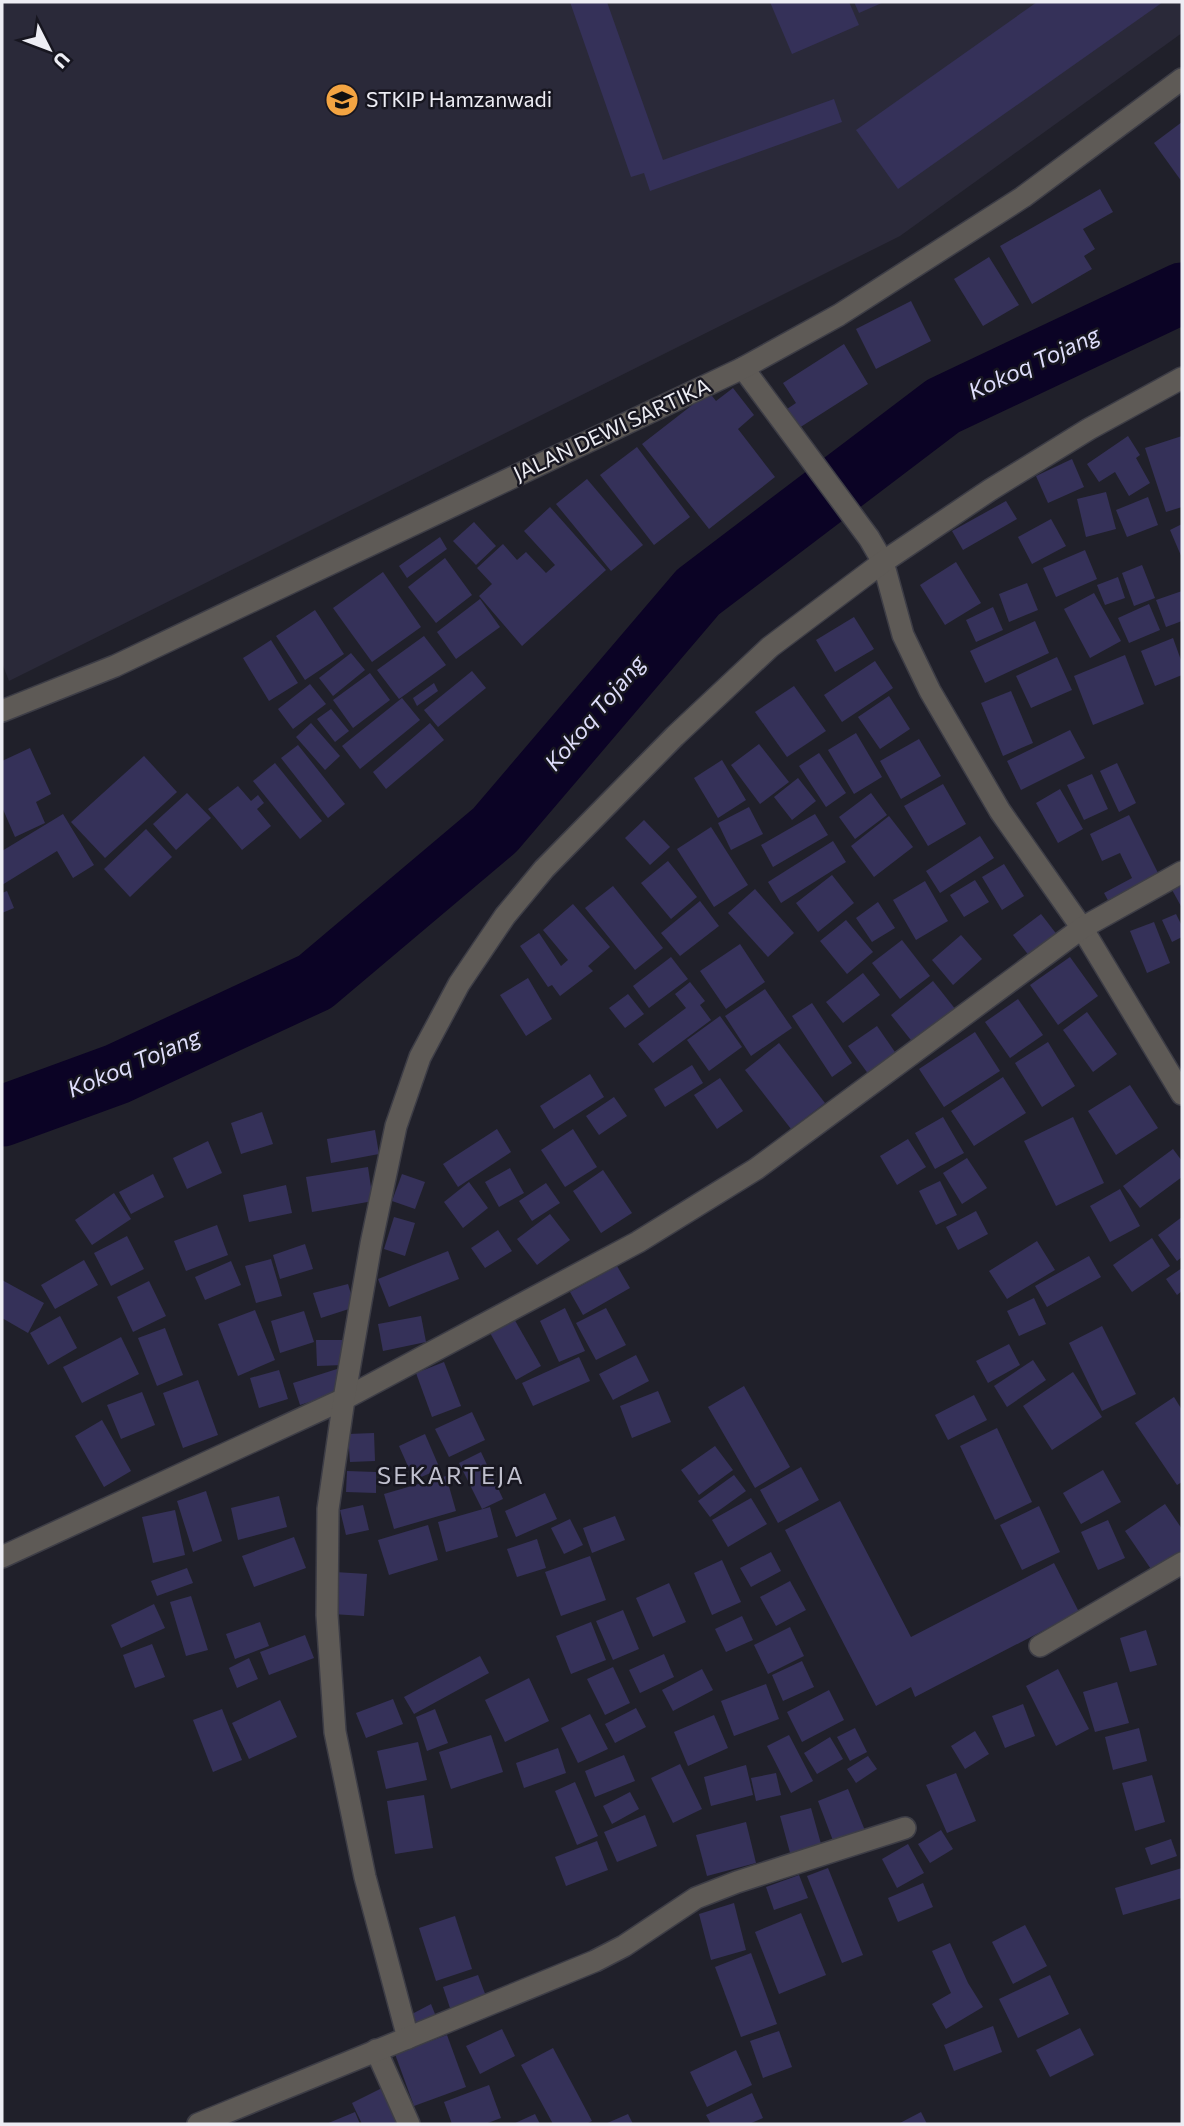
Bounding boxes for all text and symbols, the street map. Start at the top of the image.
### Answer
north arrow [14,14,84,84]
text: U [49,48,75,74]
school or university icon: STKIP Hamzanwadi [323,81,361,119]
place label: STKIP Hamzanwadi [366,86,552,111]
water label: Kokoq Tojang [963,319,1105,405]
street label: JALAN DEWI SARTIKA [509,372,714,485]
water label: Kokoq Tojang [538,648,652,776]
water label: Kokoq Tojang [63,1021,206,1103]
district label: SEKARTEJA [377,1460,525,1489]

